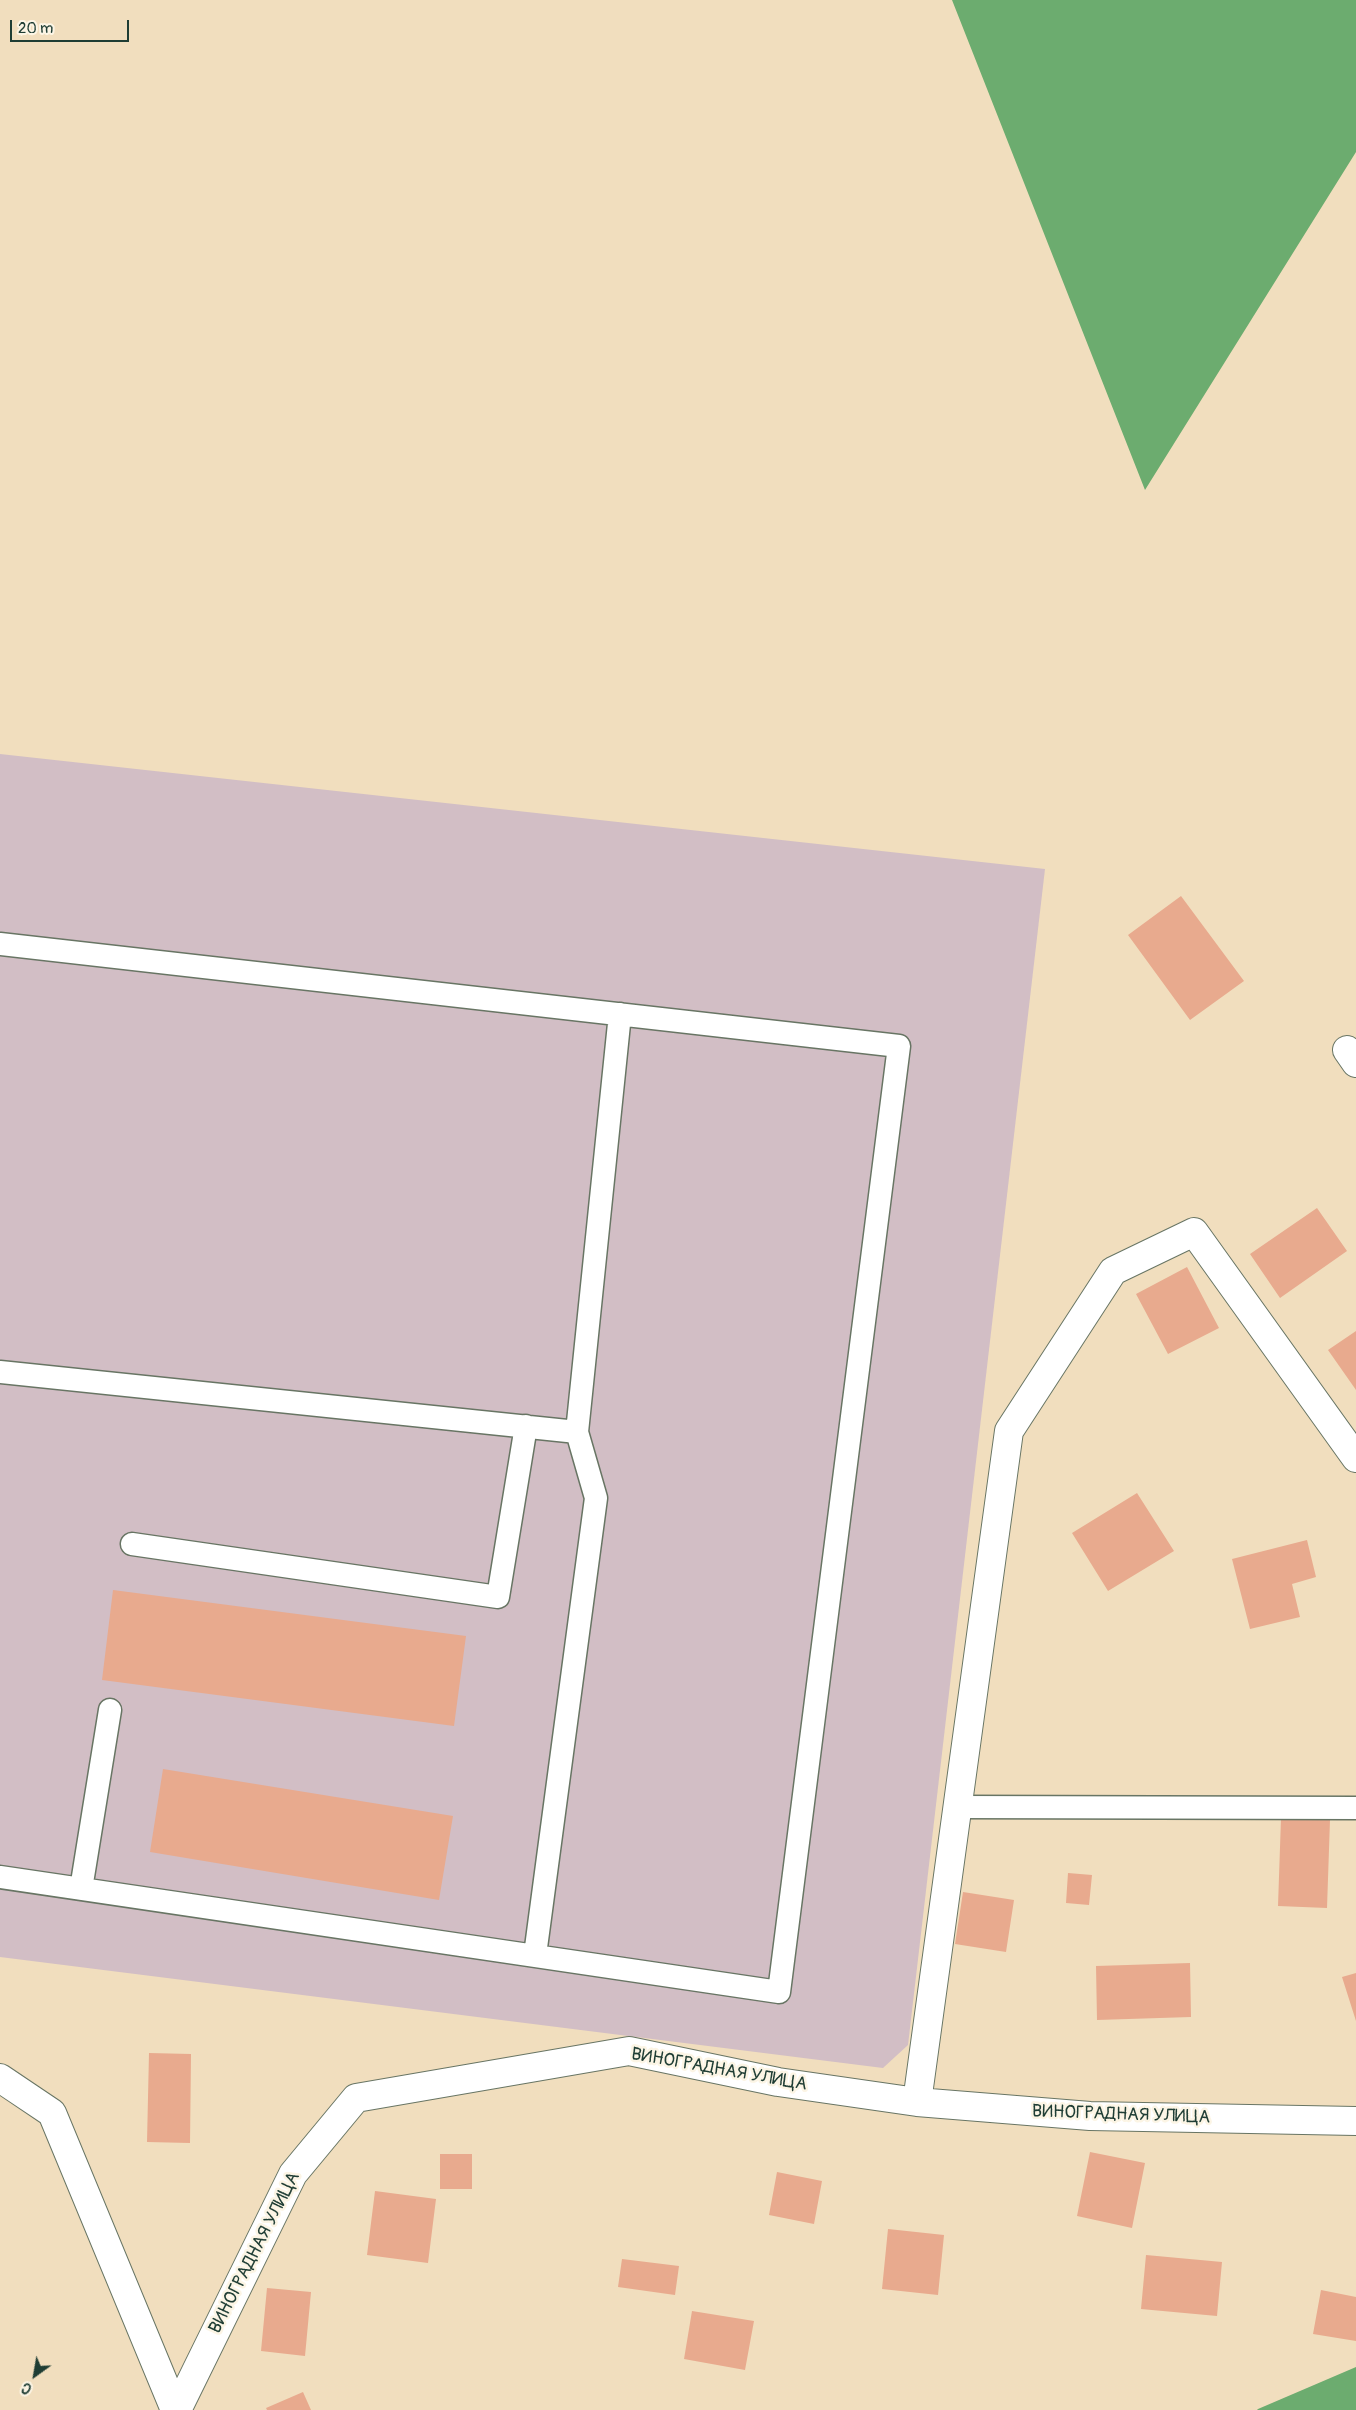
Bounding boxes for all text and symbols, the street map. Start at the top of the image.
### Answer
scale bar [12,10,131,42]
text: 20 m [18,19,53,38]
street label: ВИНОГРАДНАЯ УЛИЦА [629,2044,809,2096]
street label: ВИНОГРАДНАЯ УЛИЦА [1032,2101,1210,2129]
street label: ВИНОГРАДНАЯ УЛИЦА [205,2169,305,2337]
north arrow [10,2350,60,2400]
text: С [19,2379,35,2398]

